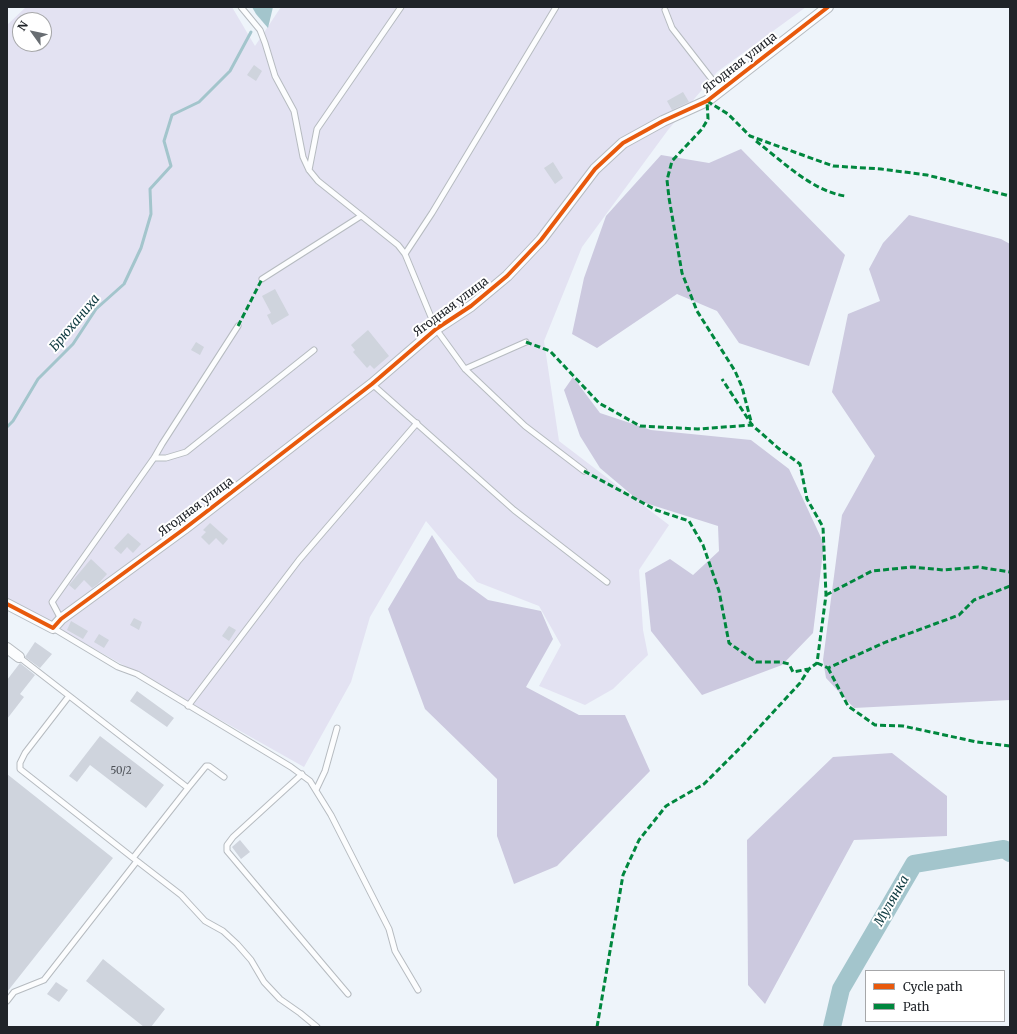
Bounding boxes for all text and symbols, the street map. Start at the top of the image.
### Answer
north arrow [12,12,52,52]
text: N [15,19,31,33]
street label: Ягодная улица [700,30,780,96]
street label: Ягодная улица [411,274,491,340]
water label: Брюханиха [47,291,103,355]
street label: Ягодная улица [156,474,236,540]
house number: 50/2 [110,765,132,777]
water label: Мулянка [871,873,913,929]
legend [865,970,1005,1022]
text: Cycle path [903,979,963,994]
text: Path [903,999,929,1014]

